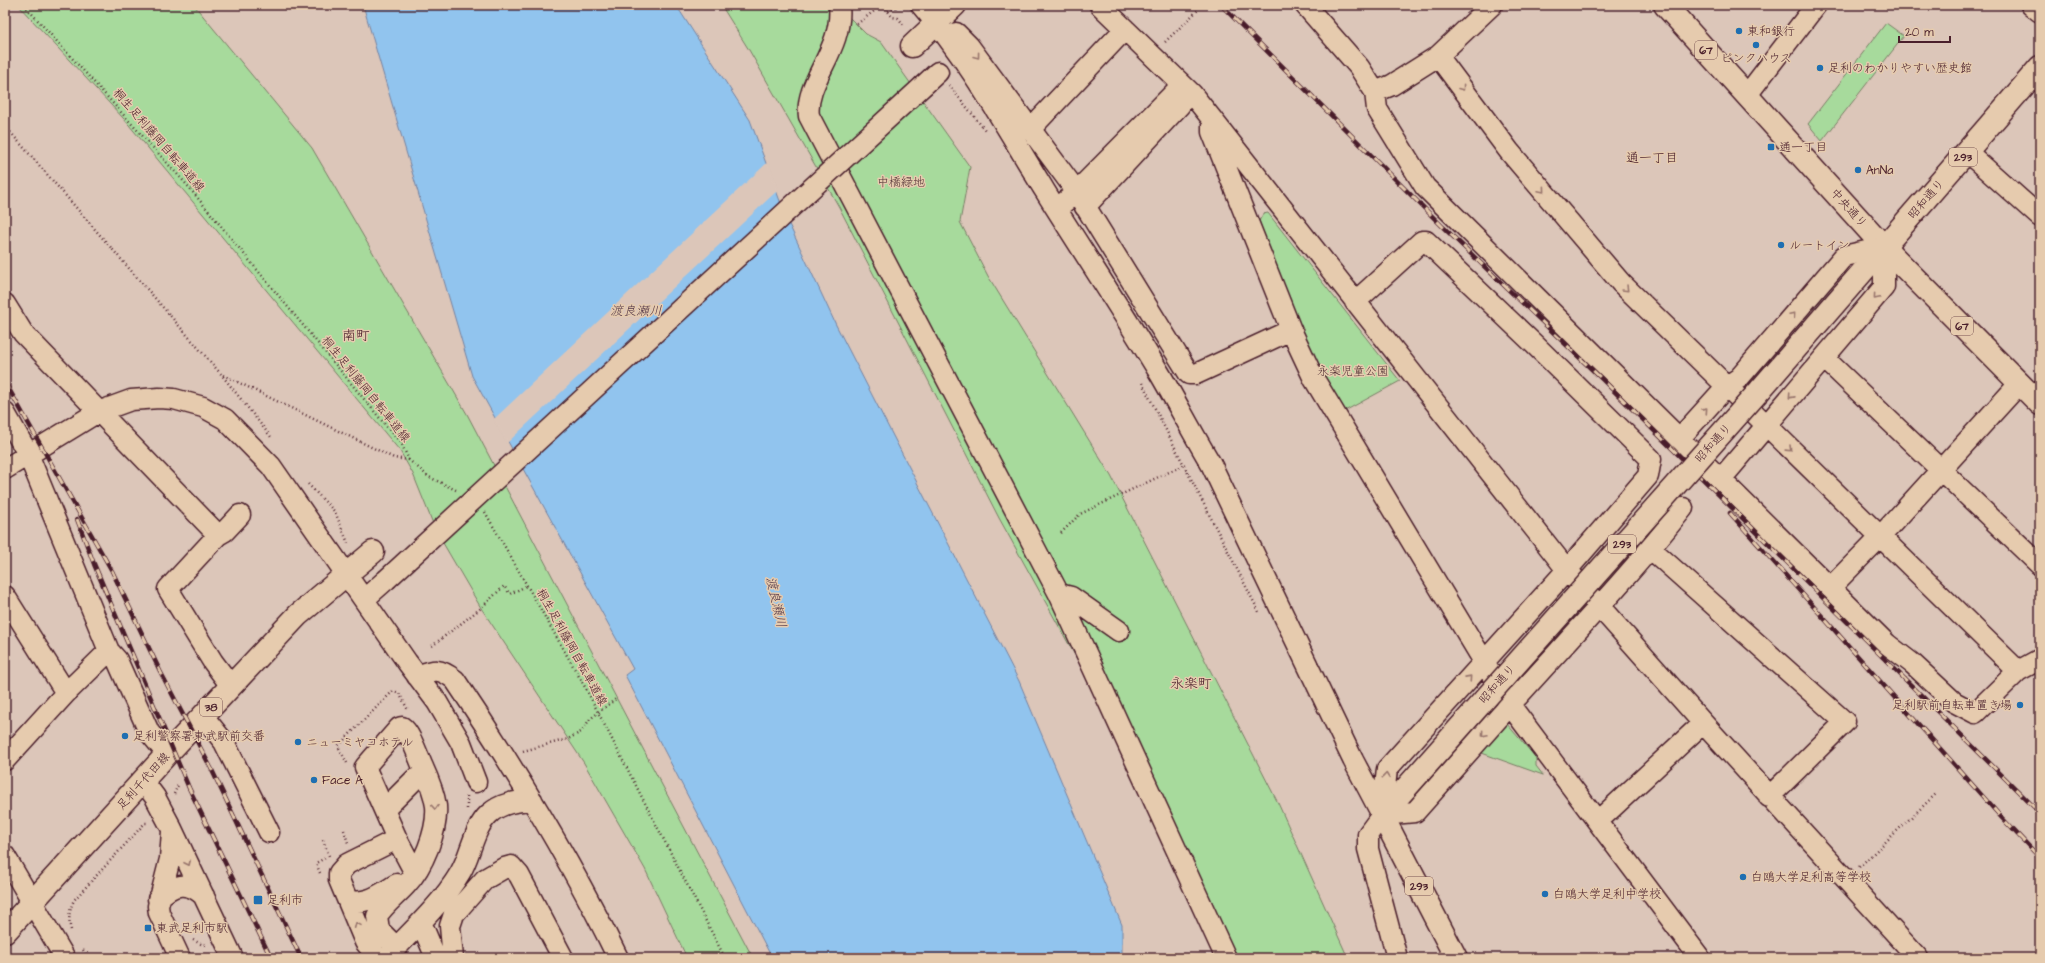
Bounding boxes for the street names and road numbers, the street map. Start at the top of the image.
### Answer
road number: 67 [1695,41,1717,59]
street label: 桐生足利藤岡自転車道線 [109,85,208,196]
road number: 293 [1949,148,1977,166]
street label: 昭和通り [1904,176,1949,223]
street label: 中央通り [1826,185,1871,232]
road number: 67 [1951,317,1973,335]
street label: 桐生足利藤岡自転車道線 [317,333,414,446]
street label: 昭和通り [1691,420,1736,467]
road number: 293 [1608,535,1636,553]
street label: 桐生足利藤岡自転車道線 [532,585,611,709]
street label: 昭和通り [1475,661,1520,708]
road number: 38 [200,698,222,716]
street label: 足利千代田線 [113,749,174,814]
road number: 293 [1405,877,1433,895]

